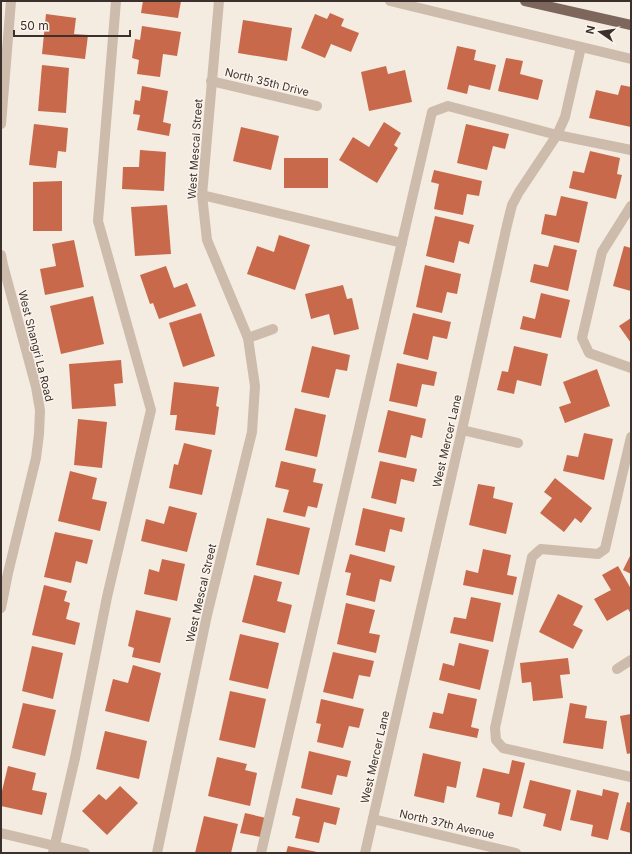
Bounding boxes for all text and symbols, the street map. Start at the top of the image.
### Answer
scale bar [14,12,130,38]
north arrow [580,12,620,52]
text: 50 m [20,18,49,33]
text: N [582,24,598,35]
street label: North 35th Drive [223,65,311,99]
street label: West Mescal Street [185,98,206,200]
street label: West Shangri La Road [15,289,57,403]
street label: West Mercer Lane [430,393,464,489]
street label: West Mescal Street [183,542,219,644]
street label: West Mercer Lane [358,709,392,805]
street label: North 37th Avenue [398,806,496,842]

